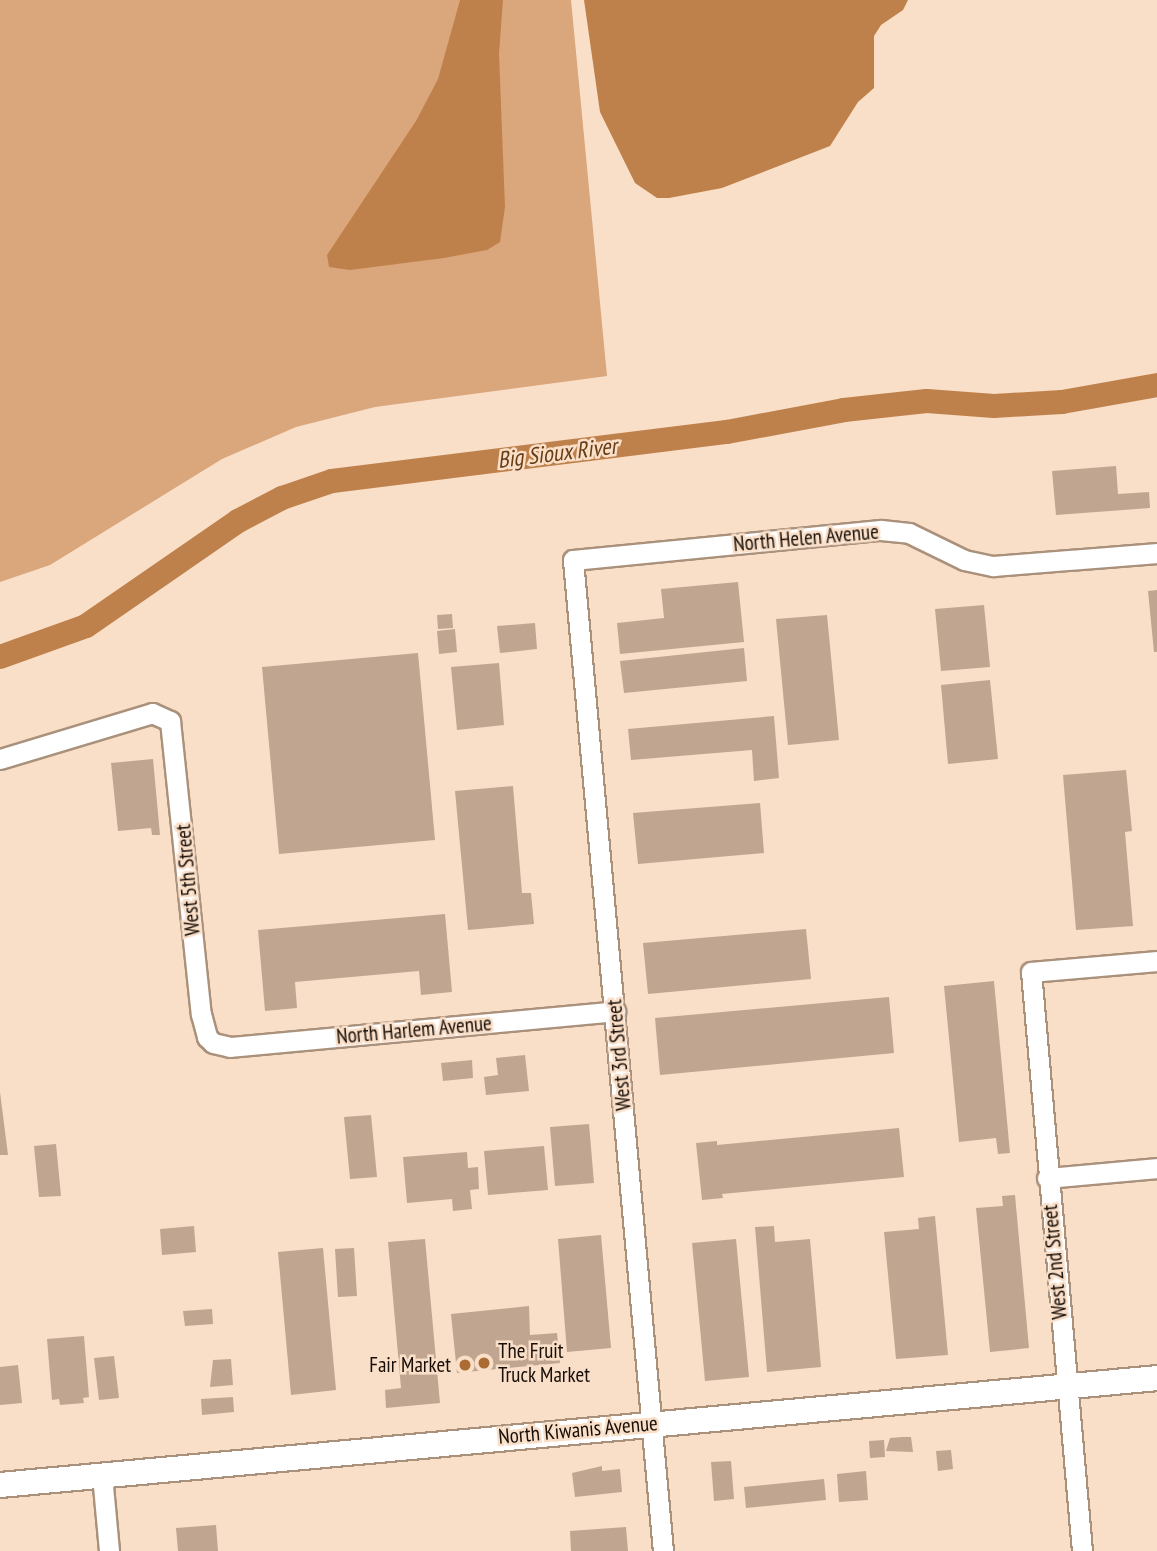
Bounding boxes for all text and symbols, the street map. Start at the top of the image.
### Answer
water label: Big Sioux River [496,432,618,474]
street label: North Helen Avenue [732,519,880,557]
street label: West 5th Street [171,823,205,937]
street label: West 3rd Street [602,998,636,1112]
street label: North Harlem Avenue [335,1011,493,1049]
street label: West 2nd Street [1037,1204,1073,1320]
place label: The Fruit Truck Market [498,1338,590,1388]
place label: Fair Market [369,1352,451,1378]
marker: The Fruit Truck Market [476,1355,492,1371]
marker: Fair Market [457,1357,473,1373]
street label: North Kiwanis Avenue [497,1410,659,1450]

